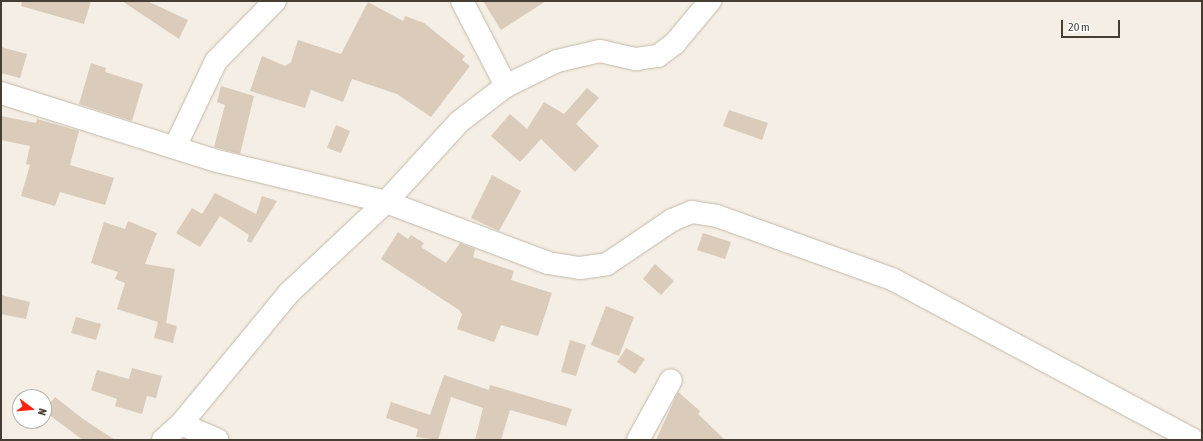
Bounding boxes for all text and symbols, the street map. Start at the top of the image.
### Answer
scale bar [1063,12,1122,38]
text: 20 m [1068,20,1090,34]
north arrow [12,389,52,429]
text: N [36,407,49,417]

